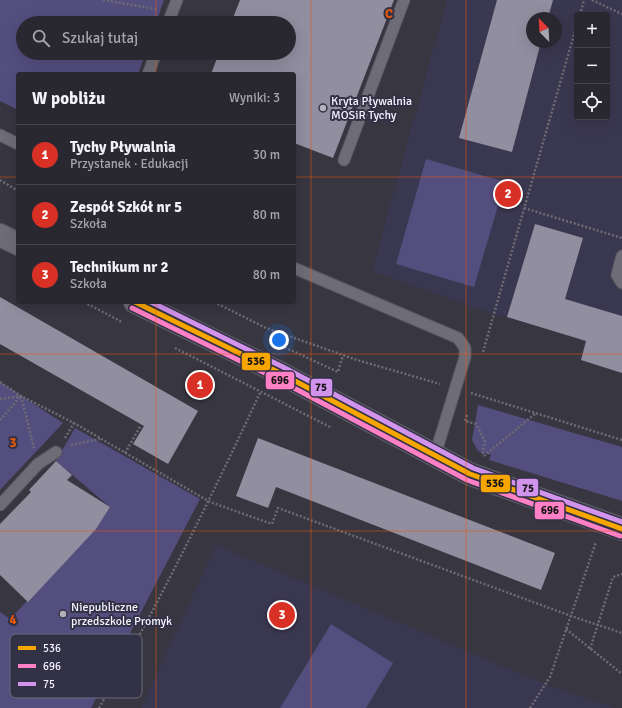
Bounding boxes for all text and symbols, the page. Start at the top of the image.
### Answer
text: C [385,6,393,22]
north arrow [526,12,562,48]
map controls [574,12,610,120]
button: + [574,12,610,48]
search box [16,16,296,60]
icon: search [30,27,52,49]
text: Szukaj tutaj [62,29,138,47]
button: − [574,48,610,84]
button: locate [574,84,610,120]
text: W pobliżu [32,88,105,109]
text: Wyniki: 3 [229,90,280,106]
place label: Kryta Pływalnia MOSiR Tychy [331,94,412,123]
marker: Kryta Pływalnia MOSiR Tychy [318,103,328,113]
text: Tychy Pływalnia [70,138,176,156]
text: 1 [41,147,49,163]
text: 30 m [253,147,280,163]
text: Przystanek · Edukacji [70,156,188,172]
pin: 2 [495,179,521,209]
text: Zespół Szkół nr 5 [70,198,182,216]
text: 2 [41,207,49,223]
text: 80 m [253,207,280,223]
text: Szkoła [70,216,107,232]
text: Technikum nr 2 [70,258,169,276]
text: 3 [41,267,49,283]
text: 80 m [253,267,280,283]
text: Szkoła [70,276,107,292]
your location [269,330,289,350]
line badge: 536 [241,352,271,371]
text: 536 [247,355,265,368]
pin: 1 [187,370,213,400]
line badge: 696 [265,371,295,390]
text: 696 [271,374,289,387]
line badge: 75 [310,378,333,397]
text: 75 [315,381,327,394]
text: 3 [9,435,17,451]
line badge: 536 [480,474,511,493]
text: 536 [486,477,504,490]
line badge: 75 [516,478,539,497]
text: 75 [522,482,534,495]
line badge: 696 [534,501,565,520]
text: 696 [541,504,559,517]
place label: Niepubliczne przedszkole Promyk [71,600,172,629]
pin: 3 [269,600,295,630]
marker: Niepubliczne przedszkole Promyk [58,609,68,619]
text: 4 [9,612,17,628]
legend [10,634,142,698]
text: 536 [43,642,61,655]
text: 696 [43,660,61,673]
text: 75 [43,678,55,691]

